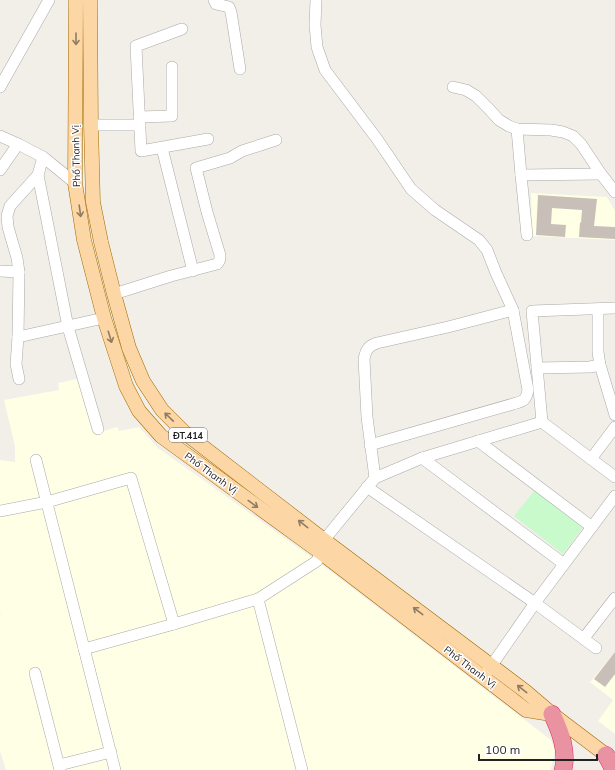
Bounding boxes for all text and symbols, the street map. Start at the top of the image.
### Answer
one-way arrow [72,32,80,45]
street label: Phố Thanh Vị [69,125,83,187]
one-way arrow [76,204,84,217]
one-way arrow [107,330,114,343]
one-way arrow [164,412,174,422]
road number: ĐT.414 [169,428,207,442]
street label: Phố Thanh Vị [182,449,240,497]
one-way arrow [248,500,259,508]
one-way arrow [298,520,309,528]
one-way arrow [413,607,424,615]
street label: Phố Thanh Vị [441,643,499,691]
one-way arrow [517,684,528,693]
scale bar [479,736,597,762]
text: 100 m [485,742,520,757]

